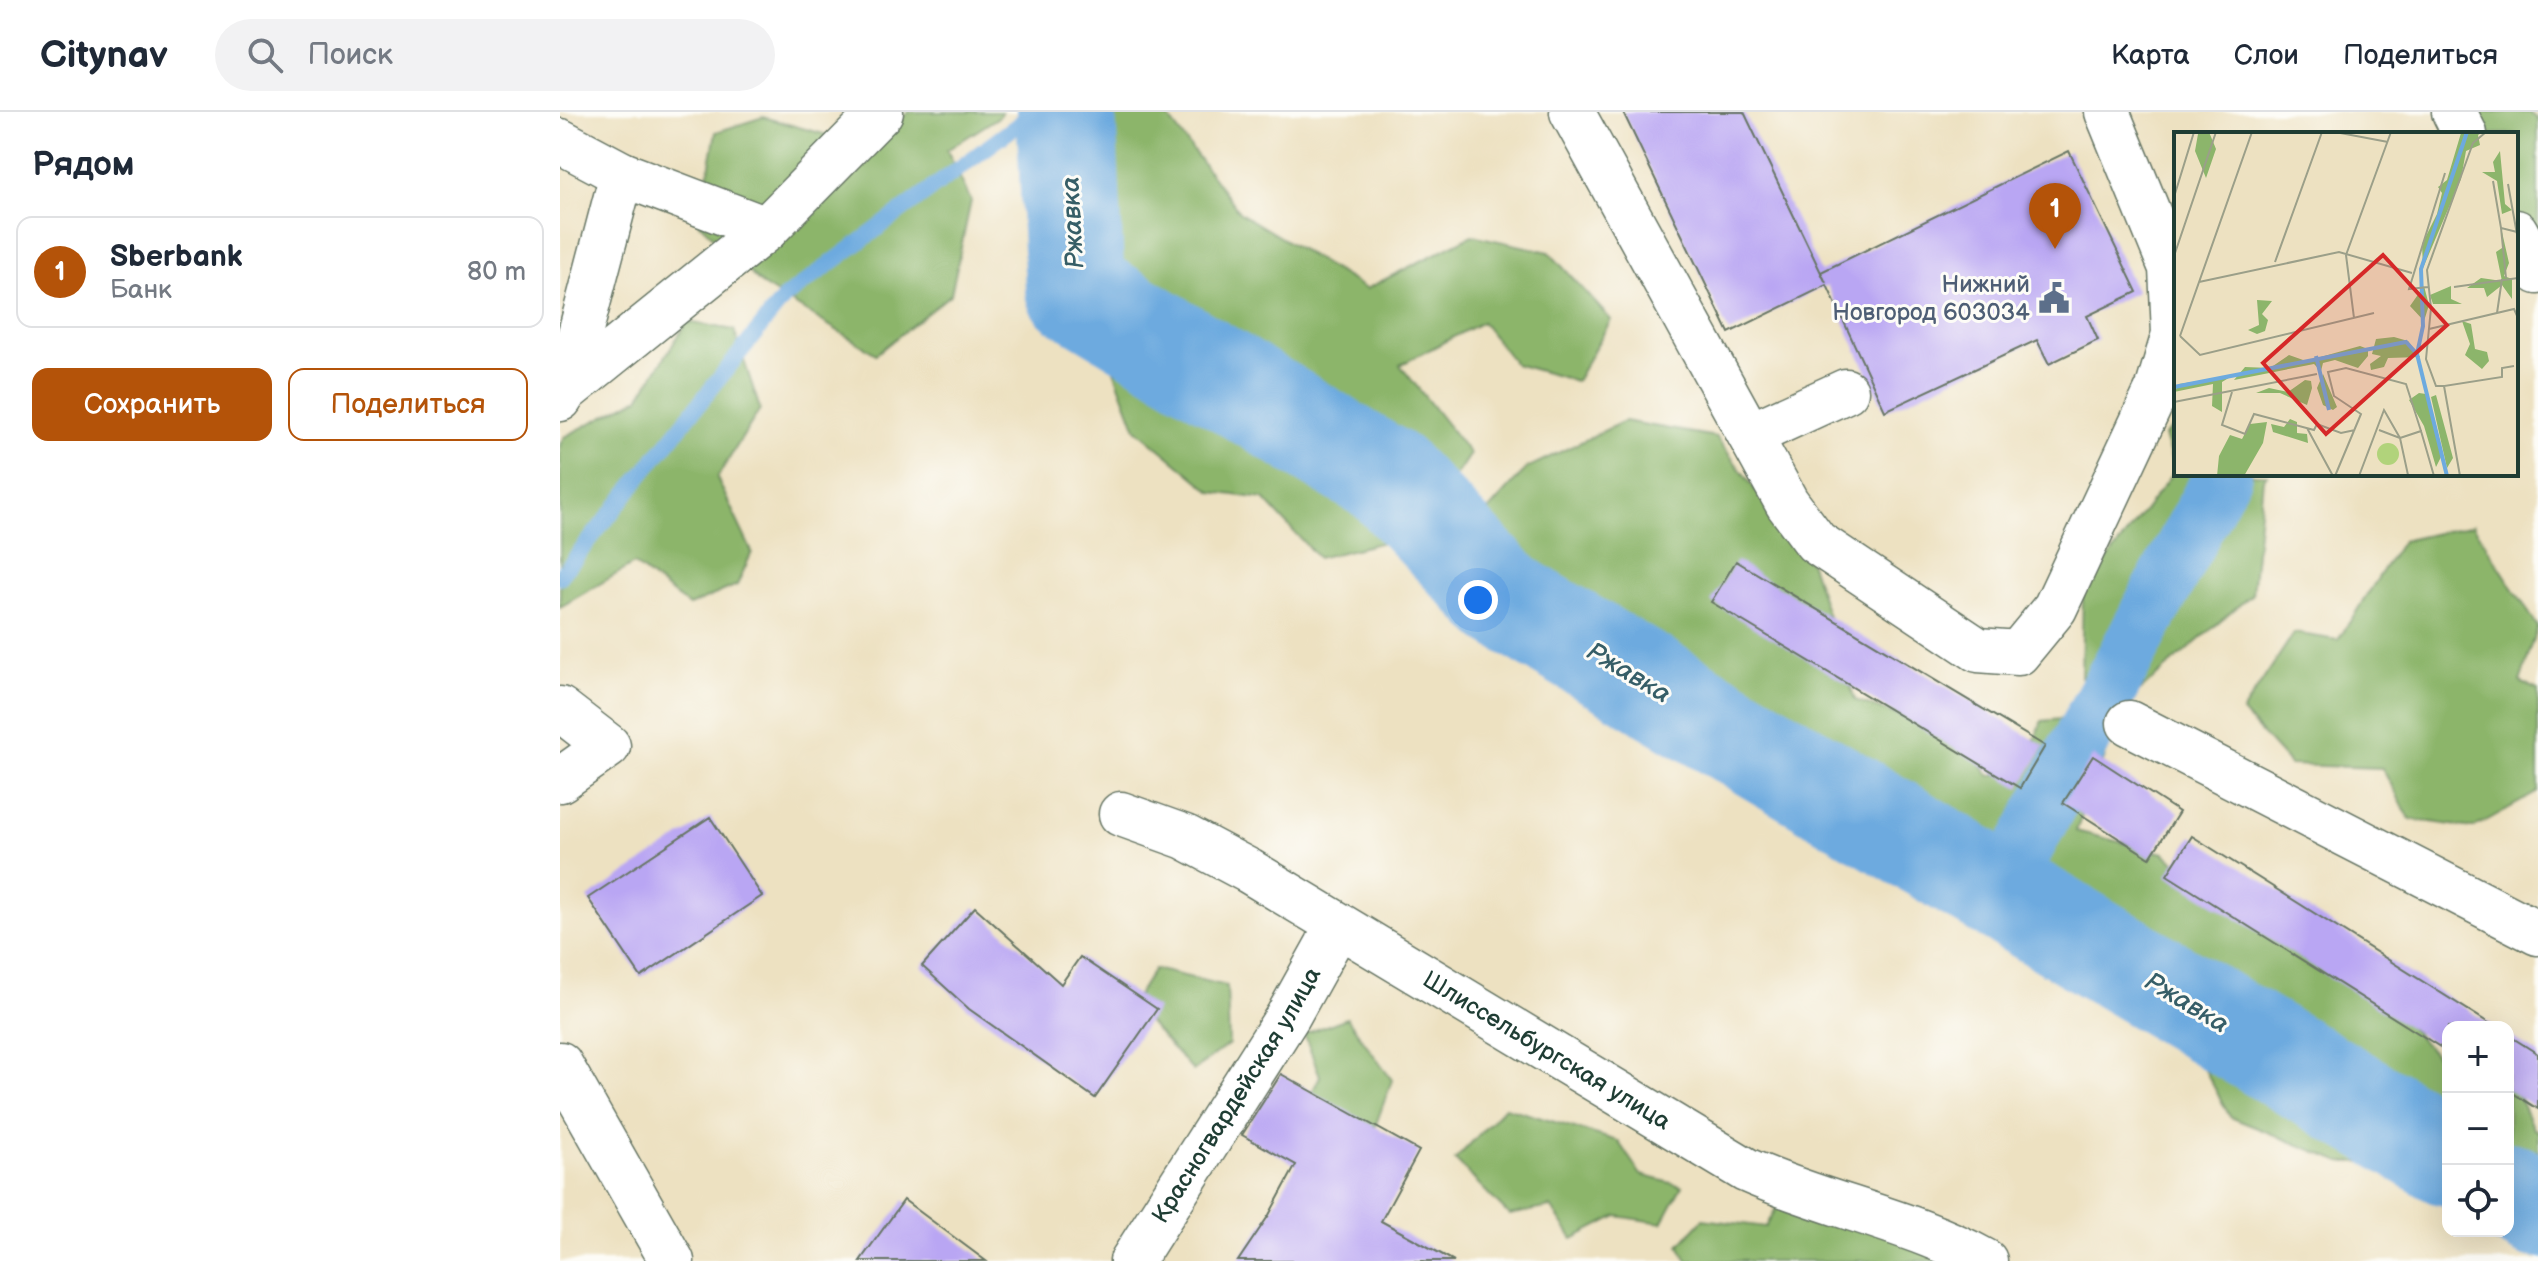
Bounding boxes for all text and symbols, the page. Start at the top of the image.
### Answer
search box [215,19,775,91]
text: Citynav [40,33,167,78]
icon: search [243,33,287,77]
text: Поиск [307,37,393,73]
text: Карта [2111,39,2190,72]
text: Слои [2234,39,2299,72]
text: Поделиться [2343,39,2498,72]
inset map [2174,132,2518,476]
text: Рядом [32,144,134,185]
water label: Ржавка [1056,176,1091,270]
pin: 1 [2029,183,2081,249]
text: Sberbank [110,239,242,275]
text: 1 [55,257,65,288]
text: 80 m [467,257,526,288]
place label: Нижний Новгород 603034 [1832,270,2030,327]
text: Банк [110,275,172,306]
public building icon: Нижний Новгород 603034 [2037,281,2071,315]
button: Сохранить [32,368,272,441]
button: Поделиться [288,368,528,441]
your location [1458,580,1498,620]
water label: Ржавка [1580,636,1676,710]
street label: Красногвардейская улица [1146,962,1327,1229]
street label: Шлиссельбургская улица [1417,965,1676,1136]
water label: Ржавка [2138,966,2234,1040]
map controls [2442,1021,2514,1237]
button: + [2442,1021,2514,1093]
button: − [2442,1093,2514,1165]
button: locate [2442,1165,2514,1237]

